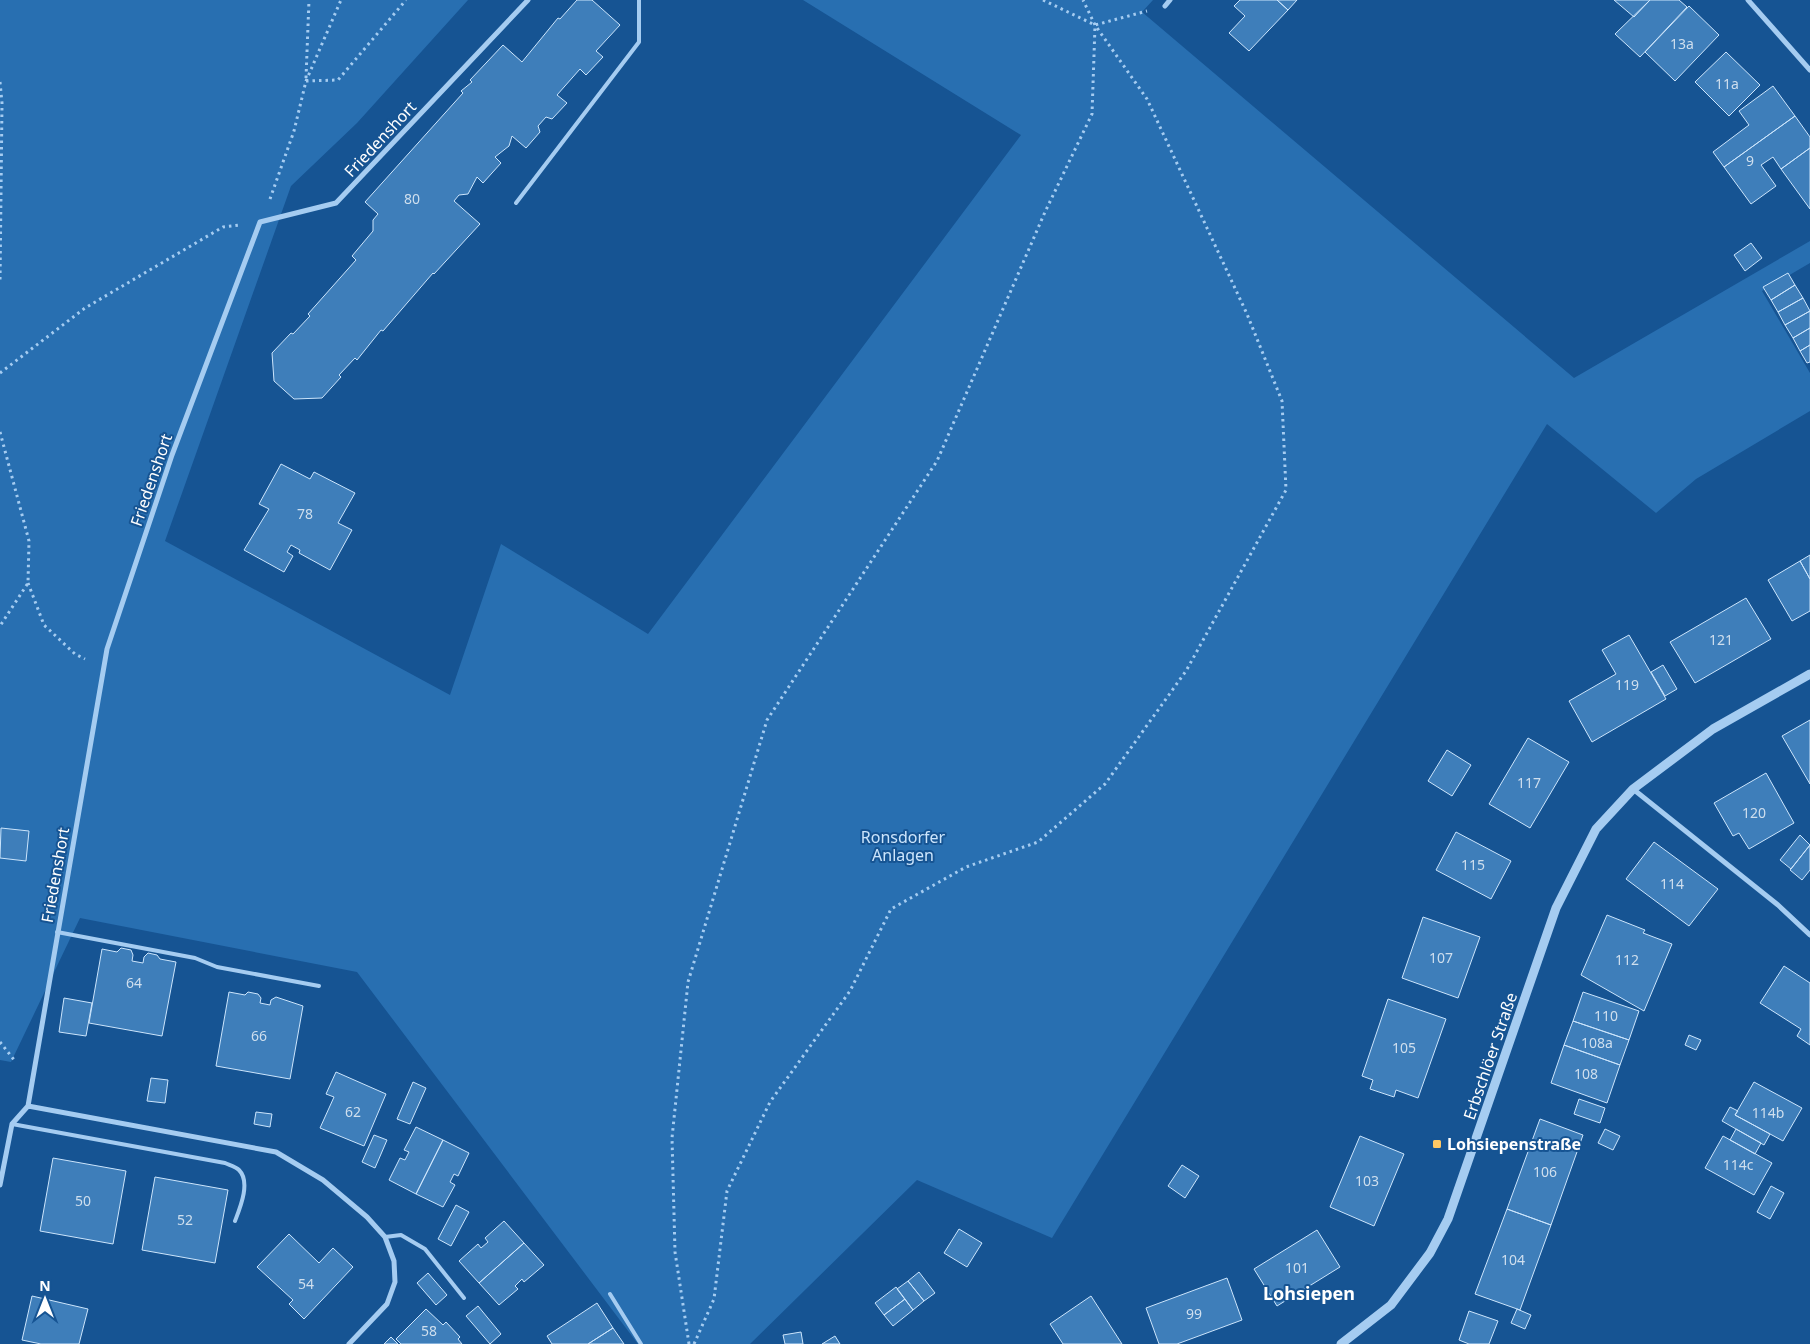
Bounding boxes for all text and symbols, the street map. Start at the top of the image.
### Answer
house number: 13a [1670,34,1694,53]
house number: 11a [1715,74,1739,93]
street label: Friedenshort [339,96,421,182]
house number: 9 [1746,151,1754,170]
house number: 80 [404,189,420,208]
street label: Friedenshort [125,431,177,529]
house number: 78 [297,504,313,523]
house number: 121 [1709,630,1733,649]
house number: 119 [1615,675,1639,694]
house number: 117 [1517,773,1541,792]
house number: 120 [1742,803,1766,822]
street label: Friedenshort [36,825,74,924]
park label: Ronsdorfer Anlagen [861,826,946,866]
house number: 115 [1461,855,1485,874]
house number: 114 [1660,874,1684,893]
house number: 107 [1429,948,1453,967]
house number: 112 [1615,950,1639,969]
house number: 64 [126,973,142,992]
street label: Erbschlöer Straße [1458,989,1522,1123]
house number: 110 [1594,1006,1618,1025]
house number: 66 [251,1026,267,1045]
house number: 108a [1581,1033,1613,1052]
house number: 105 [1392,1038,1416,1057]
house number: 108 [1574,1064,1598,1083]
house number: 62 [345,1102,361,1121]
house number: 114b [1752,1103,1784,1122]
place label: Lohsiepenstraße [1447,1133,1581,1155]
marker: Lohsiepenstraße [1431,1138,1443,1150]
house number: 114c [1723,1155,1754,1174]
house number: 106 [1533,1162,1557,1181]
house number: 103 [1355,1171,1379,1190]
house number: 50 [75,1191,91,1210]
house number: 52 [177,1210,193,1229]
house number: 104 [1501,1250,1525,1269]
house number: 101 [1285,1258,1309,1277]
north arrow [20,1274,70,1324]
house number: 54 [298,1274,314,1293]
text: N [39,1276,51,1295]
district label: Lohsiepen [1263,1281,1355,1305]
house number: 99 [1186,1304,1202,1323]
house number: 58 [421,1321,437,1340]

